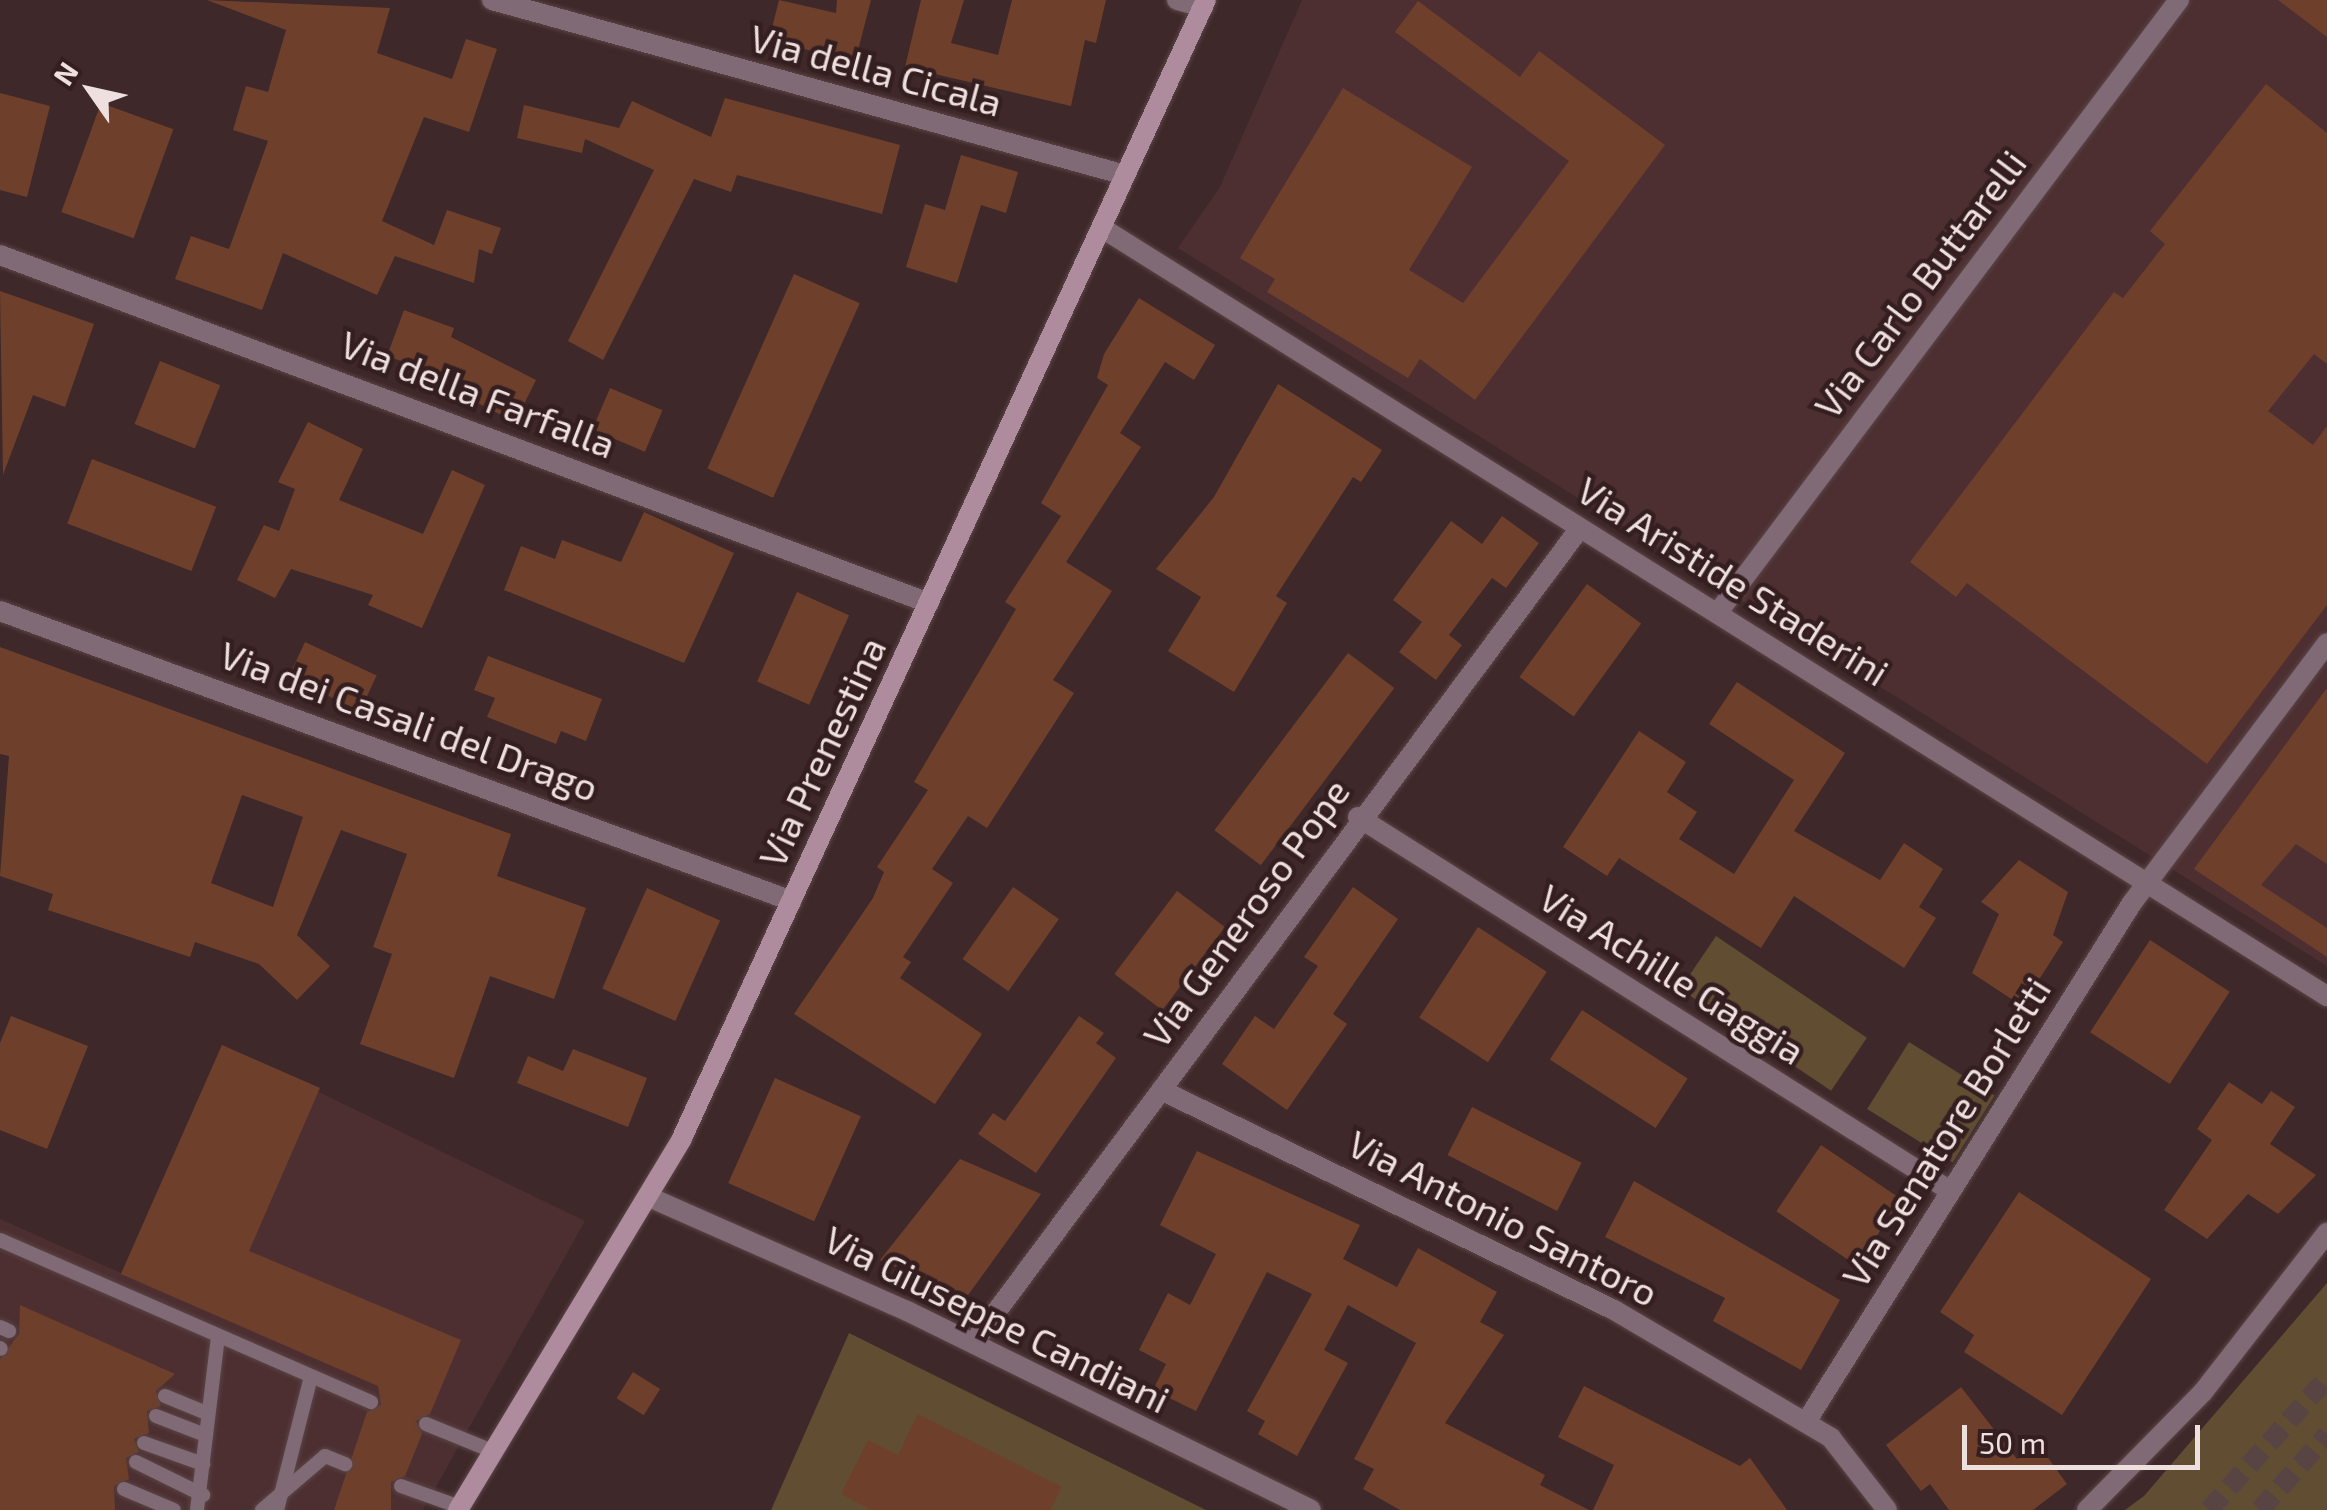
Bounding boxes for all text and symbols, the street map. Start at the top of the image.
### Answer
street label: Via della Cicala [745,15,1007,125]
north arrow [40,40,140,140]
text: N [45,55,85,91]
street label: Via Carlo Buttarelli [1805,141,2035,427]
street label: Via della Farfalla [334,321,622,467]
street label: Via Aristide Staderini [1569,467,1897,695]
street label: Via Prenestina [749,630,895,874]
street label: Via dei Casali del Drago [213,631,605,811]
street label: Via Generoso Pope [1133,770,1359,1056]
street label: Via Achille Gaggia [1531,874,1813,1074]
street label: Via Senatore Borletti [1832,969,2060,1295]
street label: Via Antonio Santoro [1340,1120,1666,1316]
street label: Via Giuseppe Candiani [817,1216,1177,1422]
scale bar [1967,1405,2204,1467]
text: 50 m [1979,1424,2046,1460]

